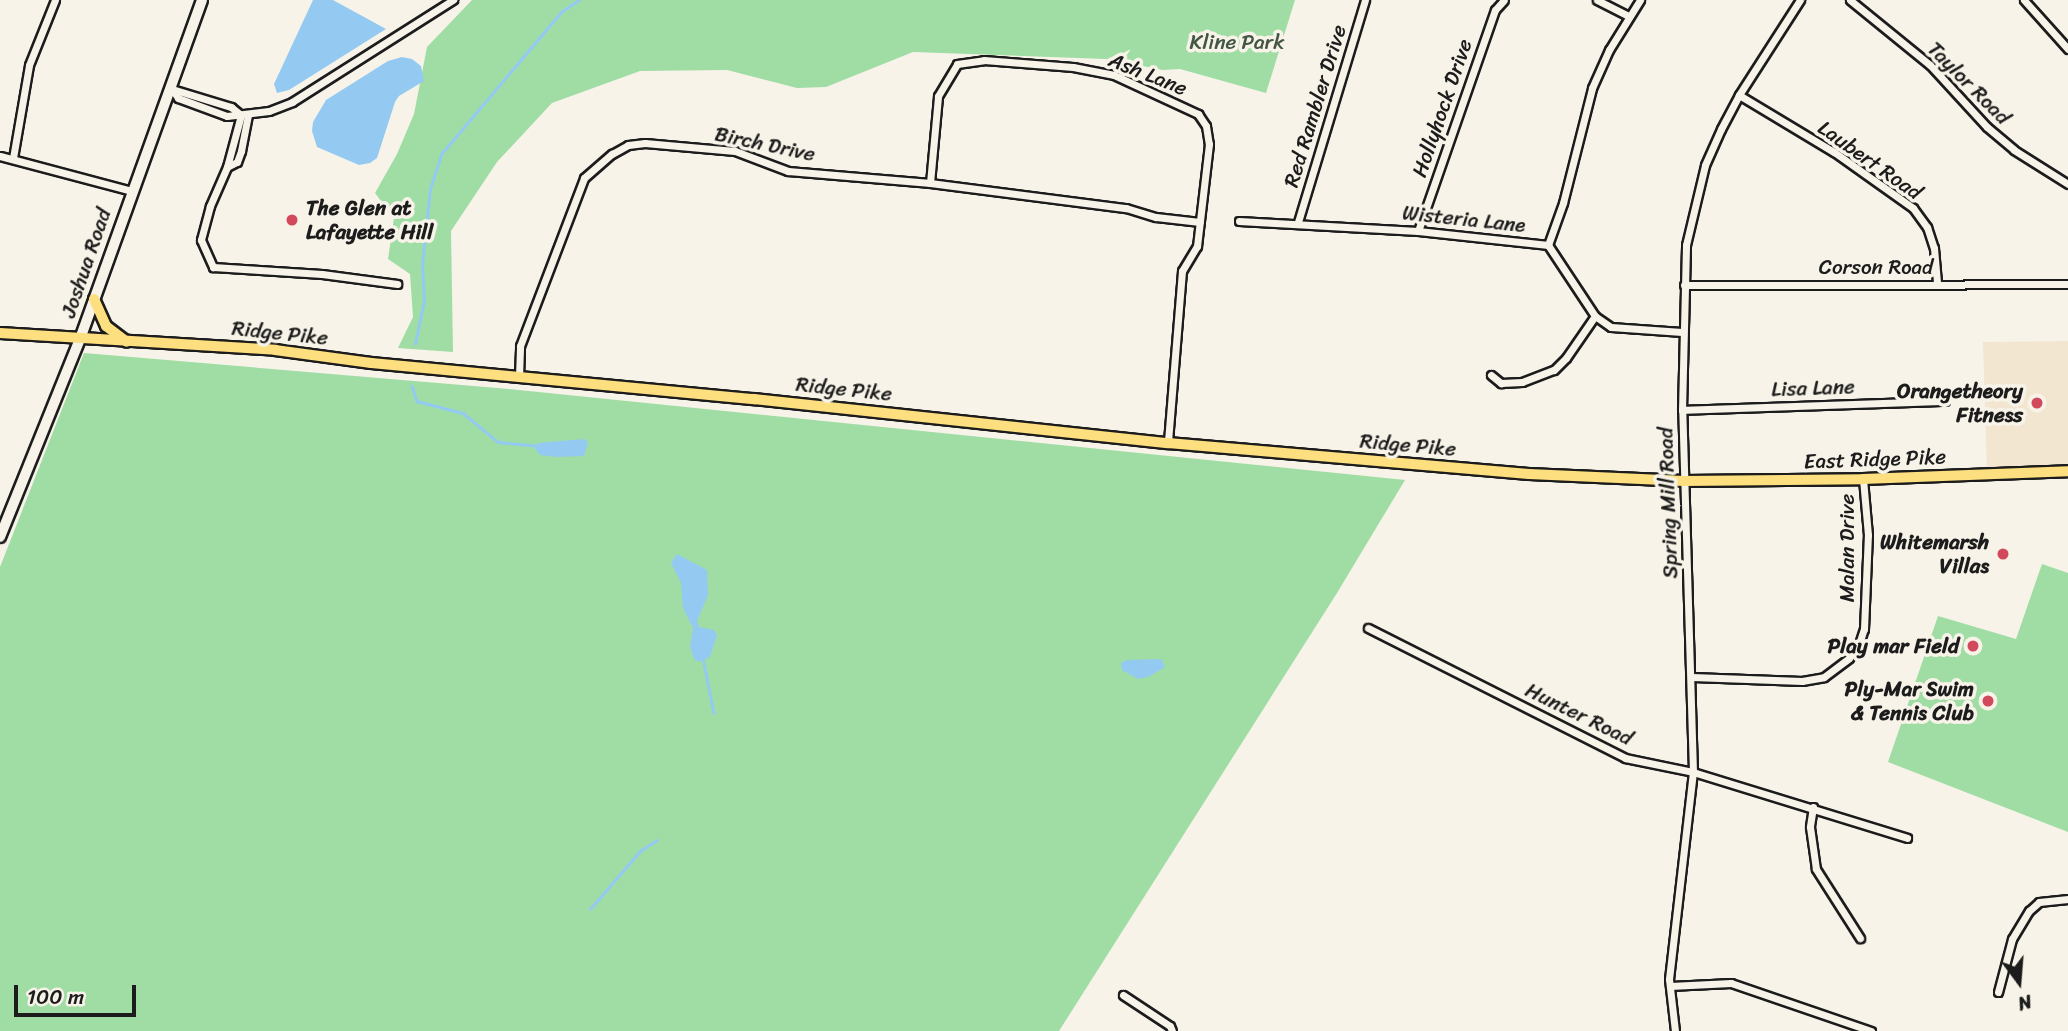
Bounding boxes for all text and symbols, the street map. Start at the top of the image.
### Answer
street label: Red Rambler Drive [1278,21,1352,191]
park label: Kline Park [1189,29,1285,55]
street label: Hollyhock Drive [1407,36,1477,180]
street label: Taylor Road [1922,36,2016,130]
street label: Ash Lane [1105,47,1191,101]
street label: Laubert Road [1813,115,1927,205]
street label: Birch Drive [712,121,818,167]
place label: The Glen at Lafayette Hill [306,195,433,245]
street label: Wisteria Lane [1401,200,1527,238]
street label: Joshua Road [56,205,116,321]
marker: The Glen at Lafayette Hill [284,212,300,228]
street label: Corson Road [1819,254,1933,280]
street label: Ridge Pike [230,315,330,351]
street label: Ridge Pike [794,371,894,407]
street label: Lisa Lane [1771,374,1855,402]
place label: Orangetheory Fitness [1897,378,2023,428]
marker: Orangetheory Fitness [2029,395,2045,411]
street label: Spring Mill Road [1653,427,1683,579]
street label: Ridge Pike [1359,428,1457,462]
street label: East Ridge Pike [1803,444,1947,474]
street label: Malan Drive [1834,494,1860,602]
place label: Whitemarsh Villas [1880,529,1989,579]
marker: Whitemarsh Villas [1995,546,2011,562]
place label: Play mar Field [1828,633,1959,659]
marker: Play mar Field [1965,638,1981,654]
place label: Ply-Mar Swim & Tennis Club [1842,676,1974,726]
street label: Hunter Road [1521,677,1637,751]
marker: Ply-Mar Swim & Tennis Club [1980,693,1996,709]
north arrow [1984,947,2054,1017]
scale bar [18,972,140,1016]
text: 100 m [27,978,84,1016]
text: N [2014,985,2036,1020]

